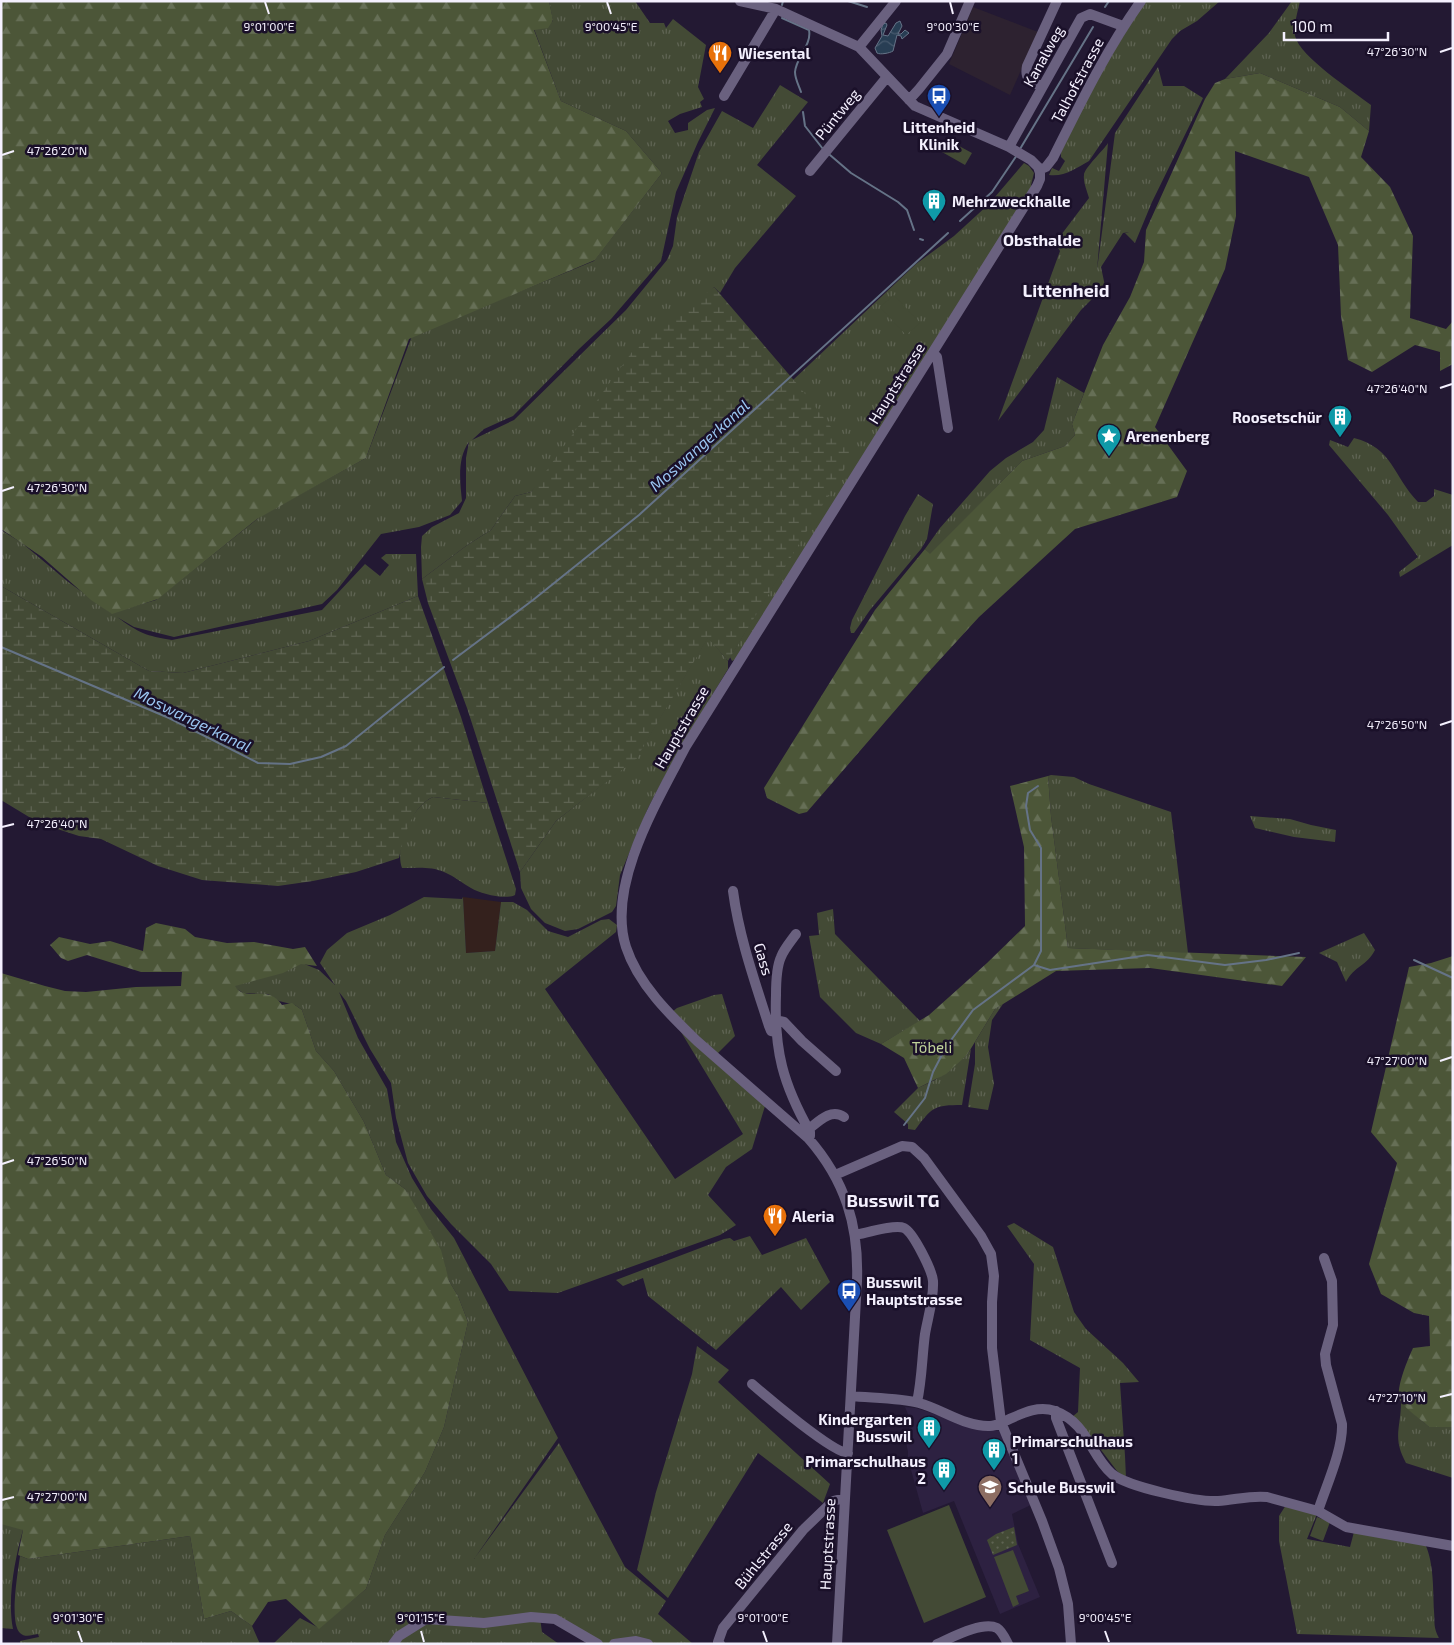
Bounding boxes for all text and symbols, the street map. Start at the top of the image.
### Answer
scale bar [1284,10,1388,42]
text: 100 m [1292,17,1333,35]
text: 9°01'00"E [243,19,295,33]
text: 9°00'45"E [585,19,638,33]
text: 9°00'30"E [926,19,980,33]
street label: Kanalweg [1019,22,1067,90]
street label: Talhofstrasse [1047,34,1107,126]
restaurant icon: Wiesental [707,40,733,74]
place label: Wiesental [738,44,810,62]
text: 47°26'30"N [1367,44,1427,58]
bus stop icon: Littenheid Klinik [926,83,952,117]
street label: Püntweg [811,84,863,143]
place label: Littenheid Klinik [903,118,975,153]
text: 47°26'20"N [27,143,87,157]
building icon: Mehrzweckhalle [921,188,947,222]
place label: Mehrzweckhalle [952,192,1071,210]
district label: Obsthalde [1003,230,1081,249]
district label: Littenheid [1022,279,1110,301]
street label: Hauptstrasse [864,339,928,427]
text: 47°26'40"N [1366,381,1428,395]
water label: Moswangerkanal [645,395,753,495]
building icon: Roosetschür [1327,404,1353,438]
place label: Roosetschür [1232,408,1323,426]
place icon: Arenenberg [1096,423,1122,457]
place label: Arenenberg [1126,427,1210,445]
text: 47°26'30"N [27,480,87,494]
water label: Moswangerkanal [131,682,255,756]
street label: Hauptstrasse [650,683,712,771]
text: 47°26'50"N [1367,717,1427,731]
text: 47°26'40"N [26,816,88,830]
street label: Gass [751,941,777,977]
park label: Töbeli [912,1038,952,1056]
text: 47°27'00"N [1367,1053,1427,1067]
text: 47°26'50"N [27,1153,87,1167]
district label: Busswil TG [847,1189,939,1211]
restaurant icon: Aleria [762,1203,788,1237]
place label: Aleria [792,1207,834,1225]
place label: Busswil Hauptstrasse [866,1273,962,1308]
bus stop icon: Busswil Hauptstrasse [836,1278,862,1312]
text: 47°27'10"N [1368,1390,1426,1404]
place label: Kindergarten Busswil [818,1410,912,1445]
building icon: Kindergarten Busswil [916,1415,942,1449]
place label: Primarschulhaus 1 [1012,1432,1133,1467]
building icon: Primarschulhaus 1 [981,1437,1007,1471]
place label: Primarschulhaus 2 [805,1452,926,1487]
building icon: Primarschulhaus 2 [931,1457,957,1491]
school or university icon: Schule Busswil [977,1474,1003,1508]
place label: Schule Busswil [1008,1478,1115,1496]
text: 47°27'00"N [27,1489,87,1503]
street label: Hauptstrasse [816,1498,838,1590]
street label: Bühlstrasse [730,1518,796,1592]
text: 9°01'30"E [53,1610,104,1624]
text: 9°01'15"E [397,1610,445,1624]
text: 9°01'00"E [737,1610,789,1624]
text: 9°00'45"E [1079,1610,1132,1624]

